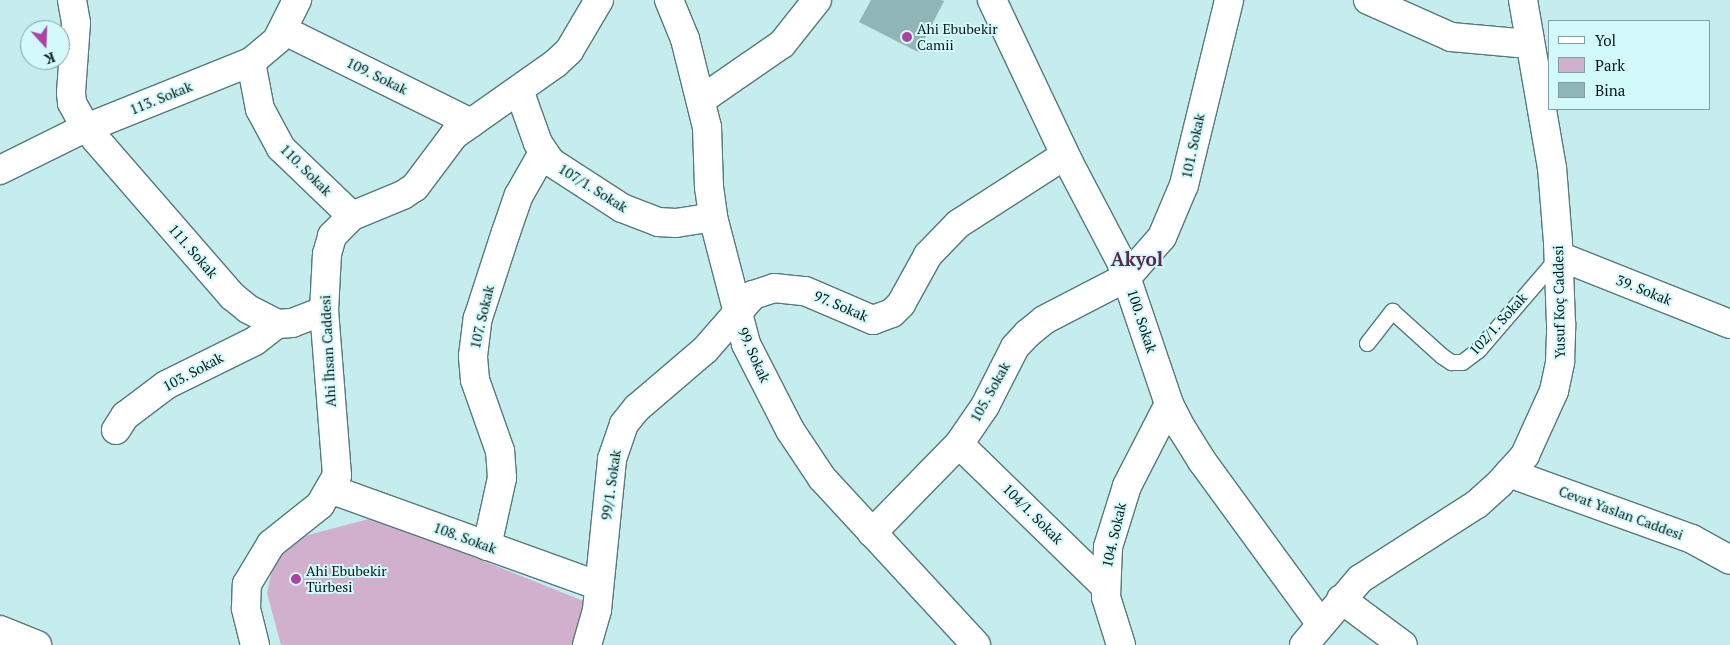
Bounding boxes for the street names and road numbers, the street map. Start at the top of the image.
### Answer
street label: 109. Sokak [343,54,411,98]
street label: 113. Sokak [127,78,195,118]
street label: 101. Sokak [1178,112,1208,180]
street label: 110. Sokak [277,141,335,199]
street label: 107/1. Sokak [555,160,631,216]
street label: 111. Sokak [165,220,221,282]
street label: Yusuf Koç Caddesi [1550,245,1568,359]
street label: 39. Sokak [1614,271,1674,309]
street label: 107. Sokak [466,283,498,351]
street label: 97. Sokak [811,287,871,325]
street label: 100. Sokak [1124,287,1160,355]
street label: 102/1. Sokak [1465,289,1531,359]
street label: Ahi İhsan Caddesi [317,294,339,408]
street label: 99. Sokak [734,325,774,385]
street label: 103. Sokak [160,349,226,395]
street label: 105. Sokak [967,359,1013,425]
street label: 99/1. Sokak [598,449,624,521]
street label: 104/1. Sokak [999,480,1067,548]
street label: Cevat Yaslan Caddesi [1556,483,1686,543]
street label: 104. Sokak [1098,501,1130,569]
street label: 108. Sokak [431,519,499,557]

